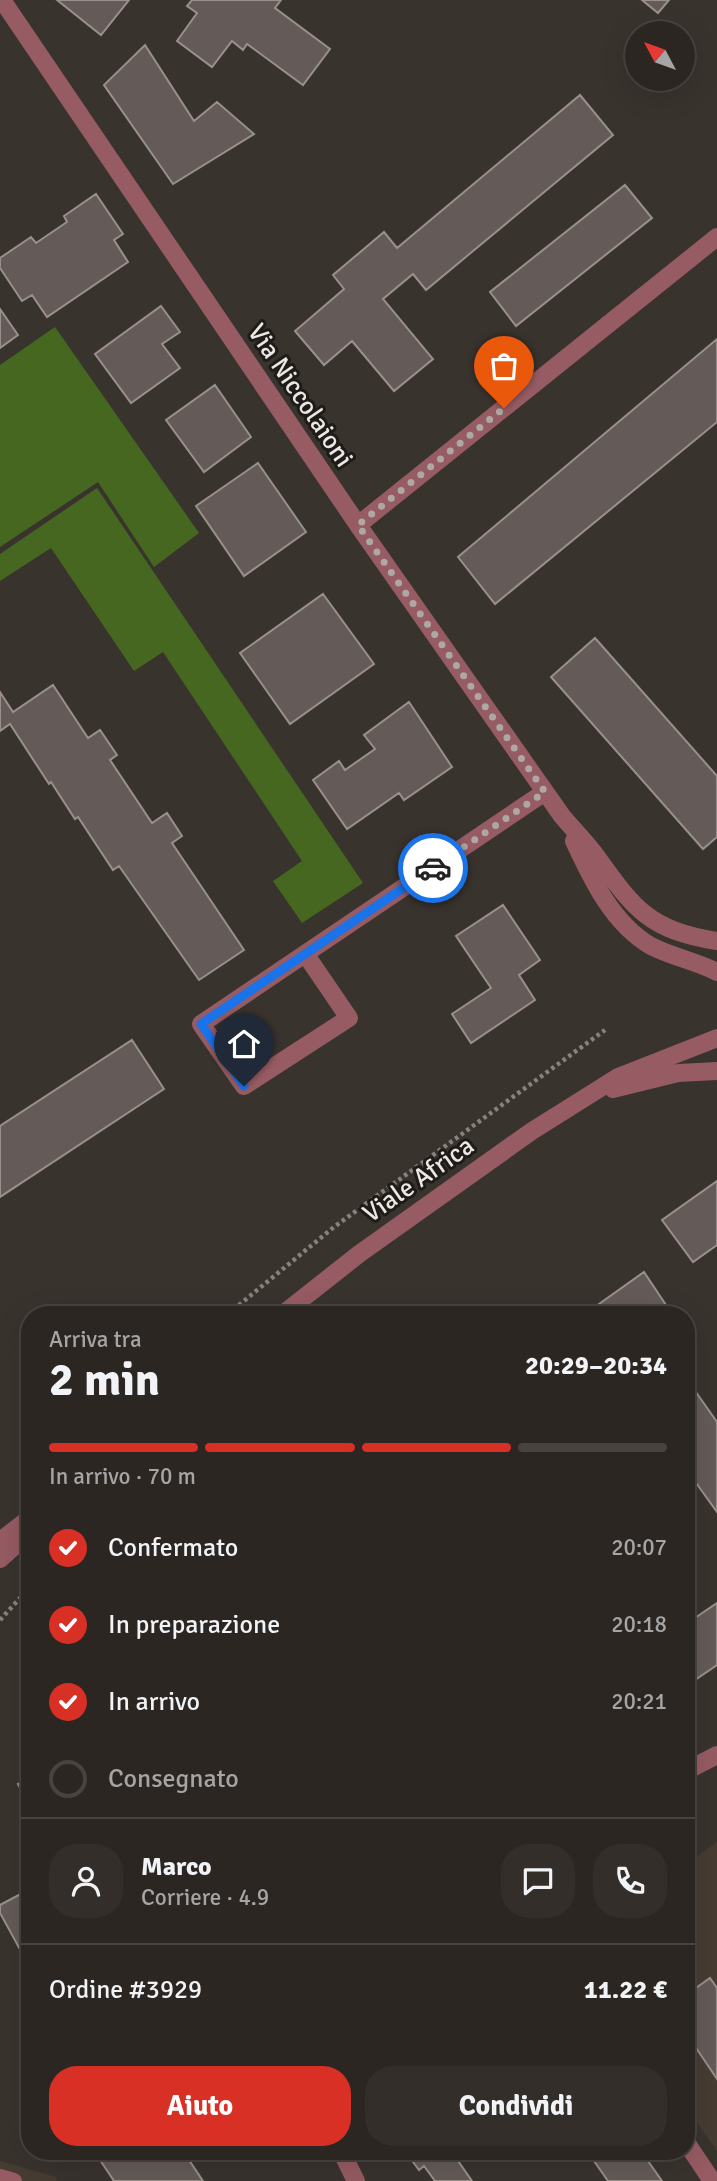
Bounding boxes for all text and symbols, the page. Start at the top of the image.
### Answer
north arrow [625,21,695,91]
map controls [625,21,695,91]
street label: Via Niccolaioni [240,318,360,473]
pin [474,336,534,408]
icon: bag [485,347,523,385]
courier [398,833,468,903]
icon: car [414,849,452,887]
pin [214,1014,274,1086]
icon: home [225,1025,263,1063]
street label: Viale Africa [357,1130,480,1230]
text: Arriva tra [49,1325,142,1354]
text: 20:29–20:34 [525,1350,667,1382]
text: 2 min [49,1352,160,1408]
text: In arrivo · 70 m [49,1462,196,1491]
icon: check [49,1529,87,1567]
text: Confermato [108,1532,238,1564]
text: 20:07 [611,1533,667,1562]
icon: check [49,1606,87,1644]
text: In preparazione [108,1609,280,1641]
text: 20:18 [611,1610,667,1639]
icon: check [49,1683,87,1721]
text: In arrivo [108,1686,200,1718]
text: 20:21 [611,1687,667,1716]
text: Consegnato [108,1763,239,1795]
button: person [49,1844,123,1918]
button: chat [501,1844,575,1918]
button: phone [593,1844,667,1918]
text: Marco [141,1851,212,1883]
text: Corriere · 4.9 [141,1883,269,1912]
text: Ordine #3929 [49,1974,202,2006]
text: 11.22 € [584,1974,667,2006]
button: Aiuto [49,2066,351,2146]
button: Condividi [365,2066,667,2146]

